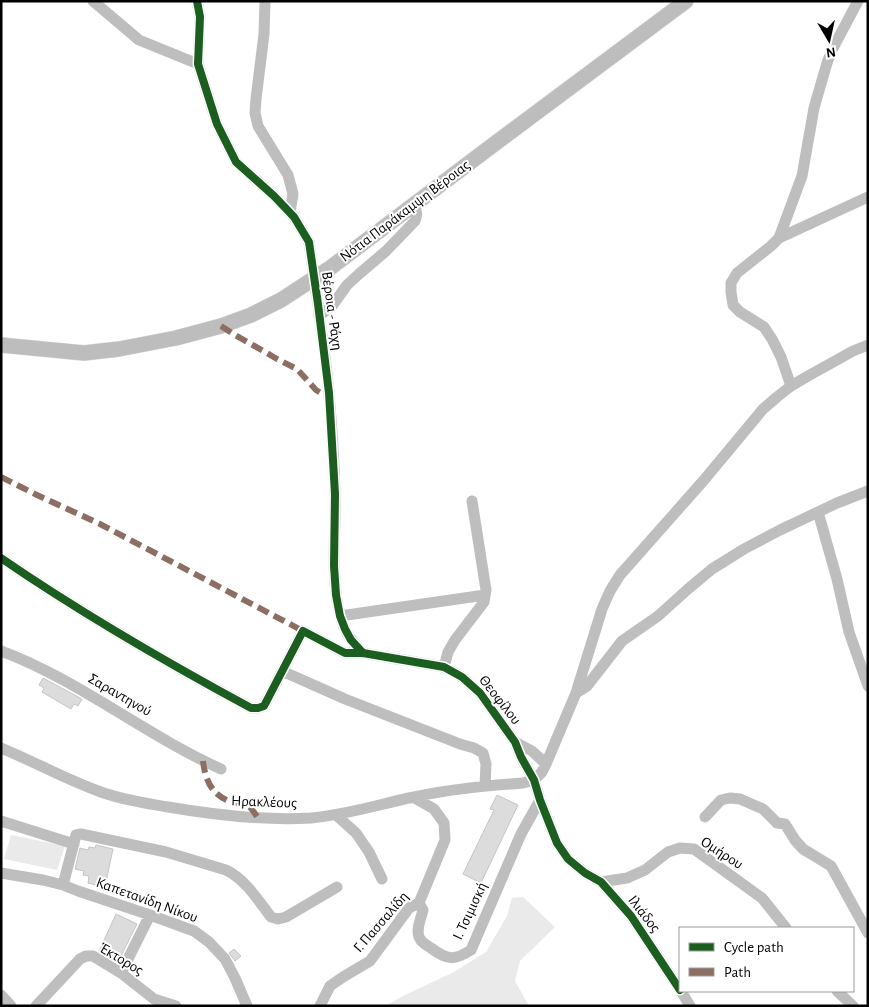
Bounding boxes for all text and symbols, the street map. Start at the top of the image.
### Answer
north arrow [804,15,854,65]
text: N [825,44,837,60]
street label: Νότια Παράκαμψη Βέροιας [337,157,473,265]
street label: Βέροια - Ράχη [319,271,345,351]
street label: Σαραντηνού [86,671,154,719]
street label: Θεοφίλου [476,673,524,727]
street label: Ηρακλέους [231,793,297,811]
street label: Ομήρου [698,834,746,872]
street label: Καπετανίδη Νίκου [94,875,200,925]
street label: Ι. Τσιμισκή [450,880,490,942]
street label: Γ. Πασσαλίδη [351,889,411,955]
street label: Ιλιάδος [625,893,663,935]
legend [679,927,854,992]
street label: Έκτορος [96,940,146,978]
text: Cycle path [724,940,784,955]
text: Path [724,965,751,980]

